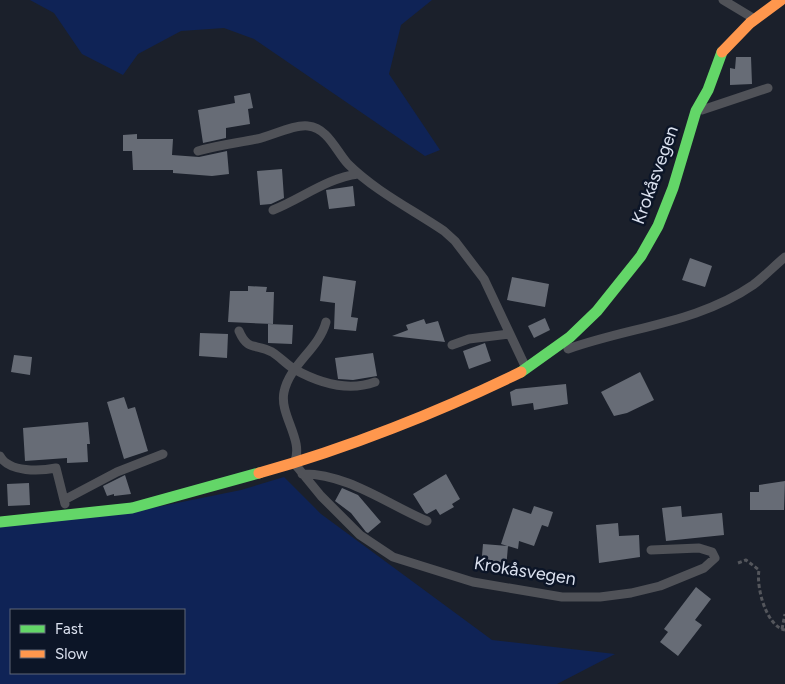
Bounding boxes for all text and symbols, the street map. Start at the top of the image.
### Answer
street label: Krokåsvegen [627,123,683,227]
street label: Krokåsvegen [472,552,578,590]
legend [10,609,185,674]
text: Fast [55,620,84,638]
text: Slow [55,645,88,663]

